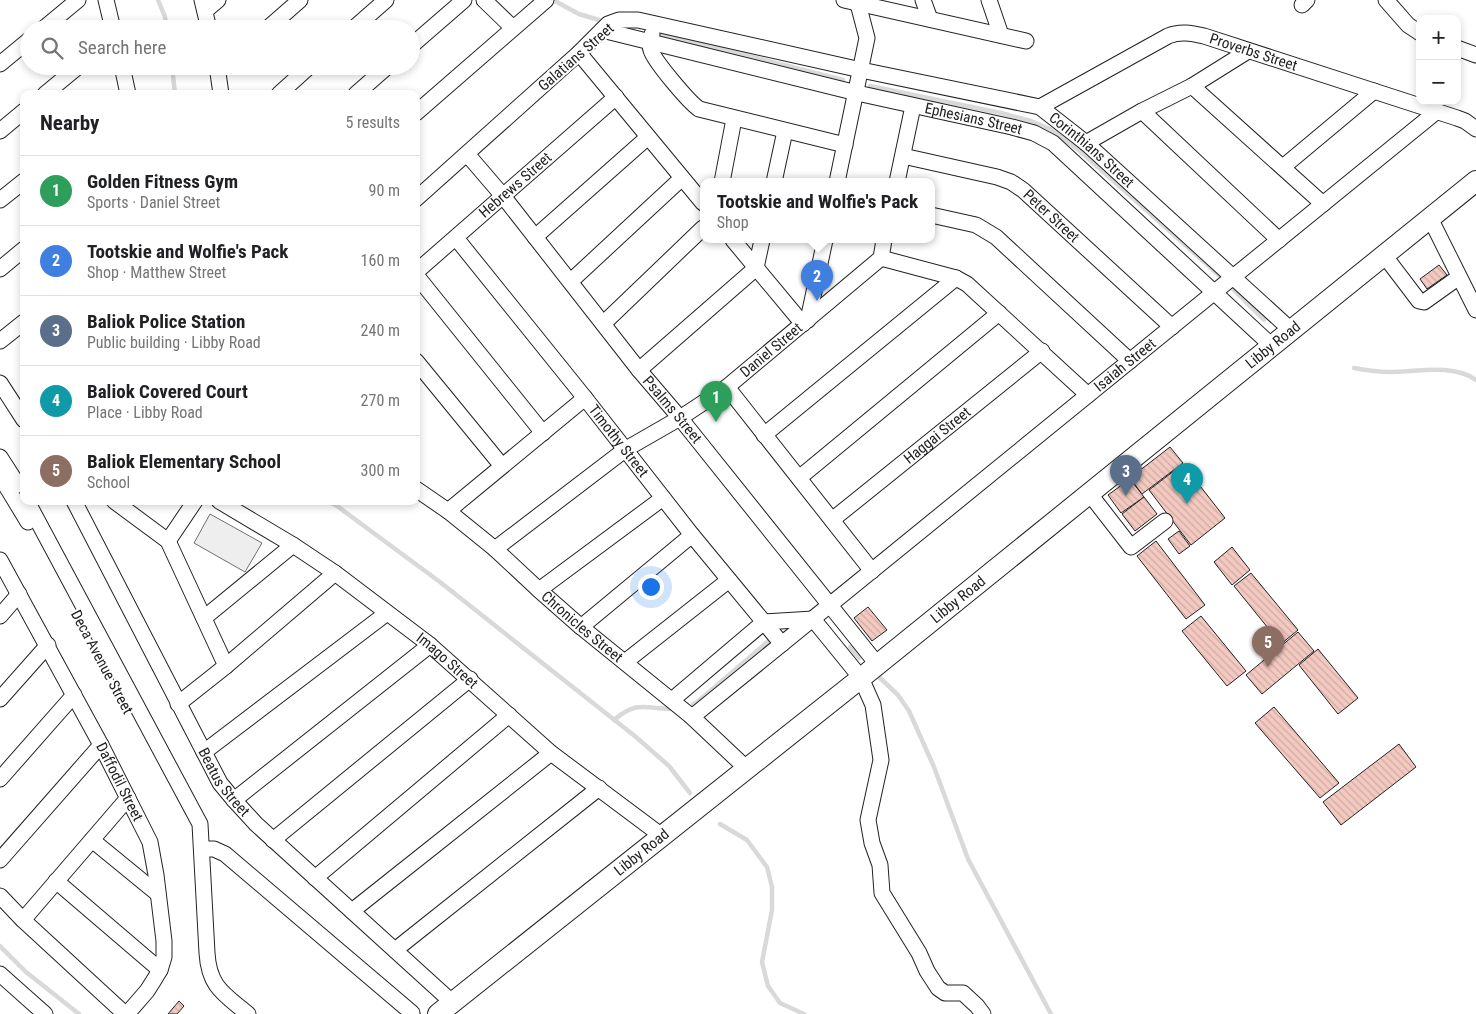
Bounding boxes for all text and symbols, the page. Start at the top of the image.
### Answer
map controls [1416,15,1461,105]
button: + [1416,15,1461,60]
street label: Galatians Street [534,19,618,95]
search box [20,20,420,75]
street label: Proverbs Street [1207,29,1300,75]
icon: search [38,34,66,62]
text: Search here [78,36,166,59]
button: − [1416,60,1461,105]
street label: Ephesians Street [923,99,1024,138]
street label: Corinthians Street [1045,108,1138,191]
text: Nearby [40,111,99,135]
text: 5 results [345,113,400,132]
street label: Hebrews Street [475,149,555,222]
text: Golden Fitness Gym [87,170,238,193]
popup [700,178,935,243]
text: 1 [52,181,60,200]
text: 90 m [368,181,400,200]
street label: Peter Street [1019,186,1083,246]
text: Tootskie and Wolfie's Pack [717,190,918,213]
text: Sports · Daniel Street [87,193,220,212]
text: Shop [717,213,749,232]
text: Tootskie and Wolfie's Pack [87,240,288,263]
text: 2 [52,251,60,270]
text: 160 m [361,251,400,270]
pin: 2 [801,260,833,301]
text: Shop · Matthew Street [87,263,226,282]
text: Baliok Police Station [87,310,245,333]
street label: Libby Road [1242,318,1304,372]
street label: Daniel Street [736,319,806,381]
text: 3 [52,321,60,340]
text: 240 m [361,321,400,340]
text: Public building · Libby Road [87,333,261,352]
street label: Isaiah Street [1090,335,1159,395]
street label: Psalms Street [639,372,706,447]
text: Baliok Covered Court [87,380,248,403]
pin: 1 [700,381,732,422]
text: 4 [52,391,60,410]
text: 270 m [361,391,400,410]
street label: Timothy Street [585,401,652,481]
text: Place · Libby Road [87,403,203,422]
street label: Haggai Street [900,403,974,468]
text: Baliok Elementary School [87,450,281,473]
pin: 3 [1110,455,1142,496]
text: 5 [52,461,60,480]
text: 300 m [361,461,400,480]
pin: 4 [1171,463,1203,504]
text: School [87,473,130,492]
street label: Libby Road [927,572,989,627]
your location [638,574,664,600]
street label: Chronicles Street [537,587,627,666]
street label: Deca Avenue Street [67,607,137,717]
pin: 5 [1252,626,1284,667]
street label: Imago Street [413,629,482,692]
street label: Daffodil Street [92,739,147,824]
street label: Beatus Street [194,745,254,820]
street label: Libby Road [610,825,673,880]

